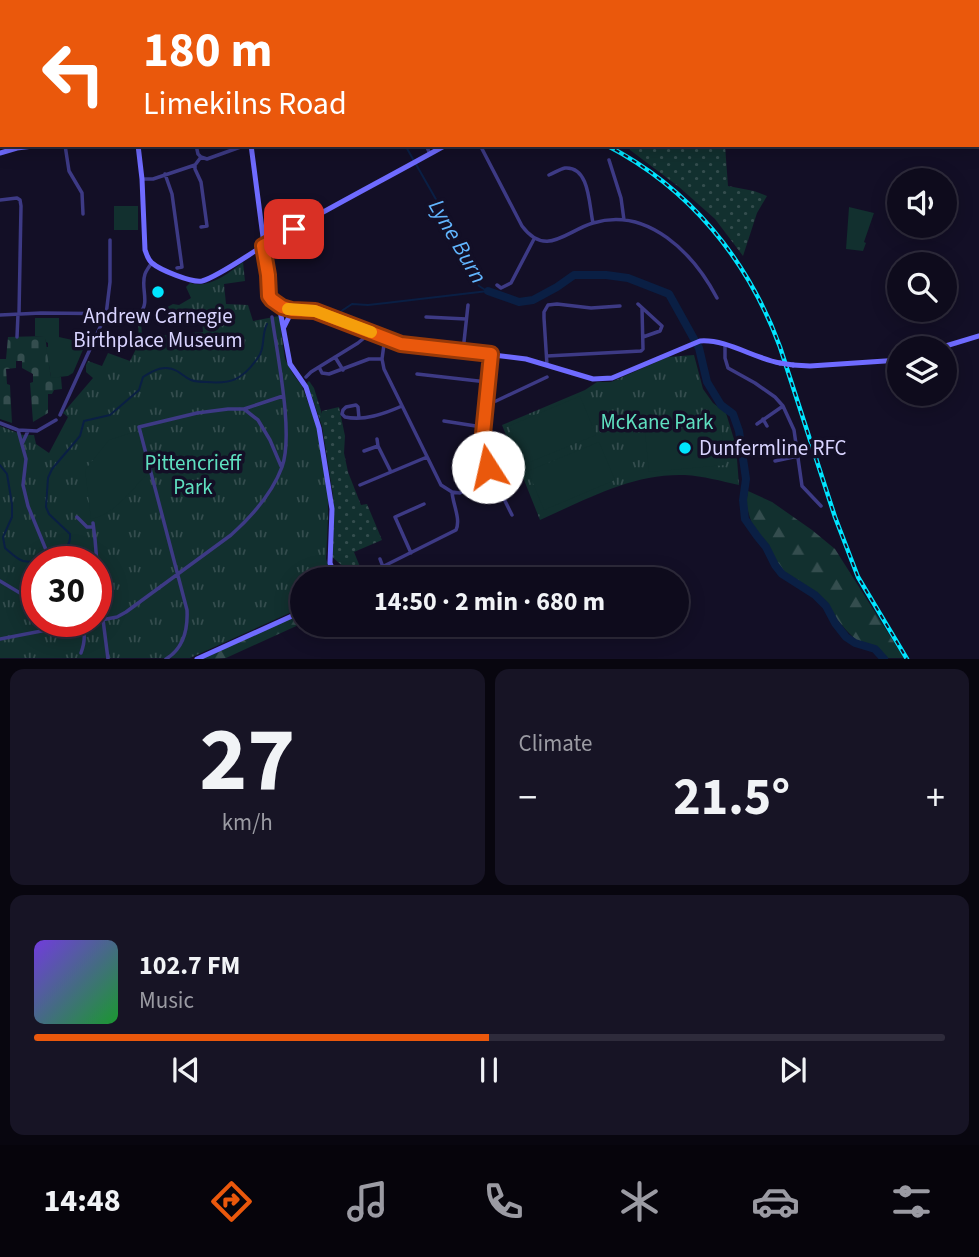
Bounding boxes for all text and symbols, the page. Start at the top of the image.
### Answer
text: 180 m [143,16,272,86]
icon: left [28,28,119,119]
text: Limekilns Road [143,81,347,127]
map controls [887,168,957,406]
button: sound [887,168,957,238]
water label: Lyne Burn [420,193,495,290]
pin [264,199,324,259]
icon: arrive [275,210,313,248]
button: search [887,252,957,322]
marker: Andrew Carnegie Birthplace Museum [150,284,166,300]
place label: Andrew Carnegie Birthplace Museum [73,301,243,355]
button: layers [887,336,957,406]
park label: McKane Park [601,407,714,437]
position arrow [451,430,525,504]
place label: Dunfermline RFC [699,433,847,463]
marker: Dunfermline RFC [677,440,693,456]
park label: Pittencrieff Park [145,448,242,502]
speed limit sign: 30 [21,546,112,637]
text: 14:50 · 2 min · 680 m [374,583,605,620]
text: 27 [199,696,295,825]
text: Climate [519,727,592,760]
text: 21.5° [673,761,790,835]
text: − [519,771,537,825]
text: + [926,771,945,825]
text: km/h [222,806,273,839]
text: 102.7 FM [139,947,240,984]
text: Music [139,984,194,1017]
icon: previous [167,1051,205,1089]
icon: pause [470,1051,508,1089]
icon: next [774,1051,812,1089]
icon: directions [207,1177,256,1226]
icon: music [343,1177,392,1226]
icon: phone [479,1177,528,1226]
icon: climate [615,1177,664,1226]
icon: car [751,1177,800,1226]
icon: filters [887,1177,936,1226]
text: 14:48 [43,1178,121,1224]

